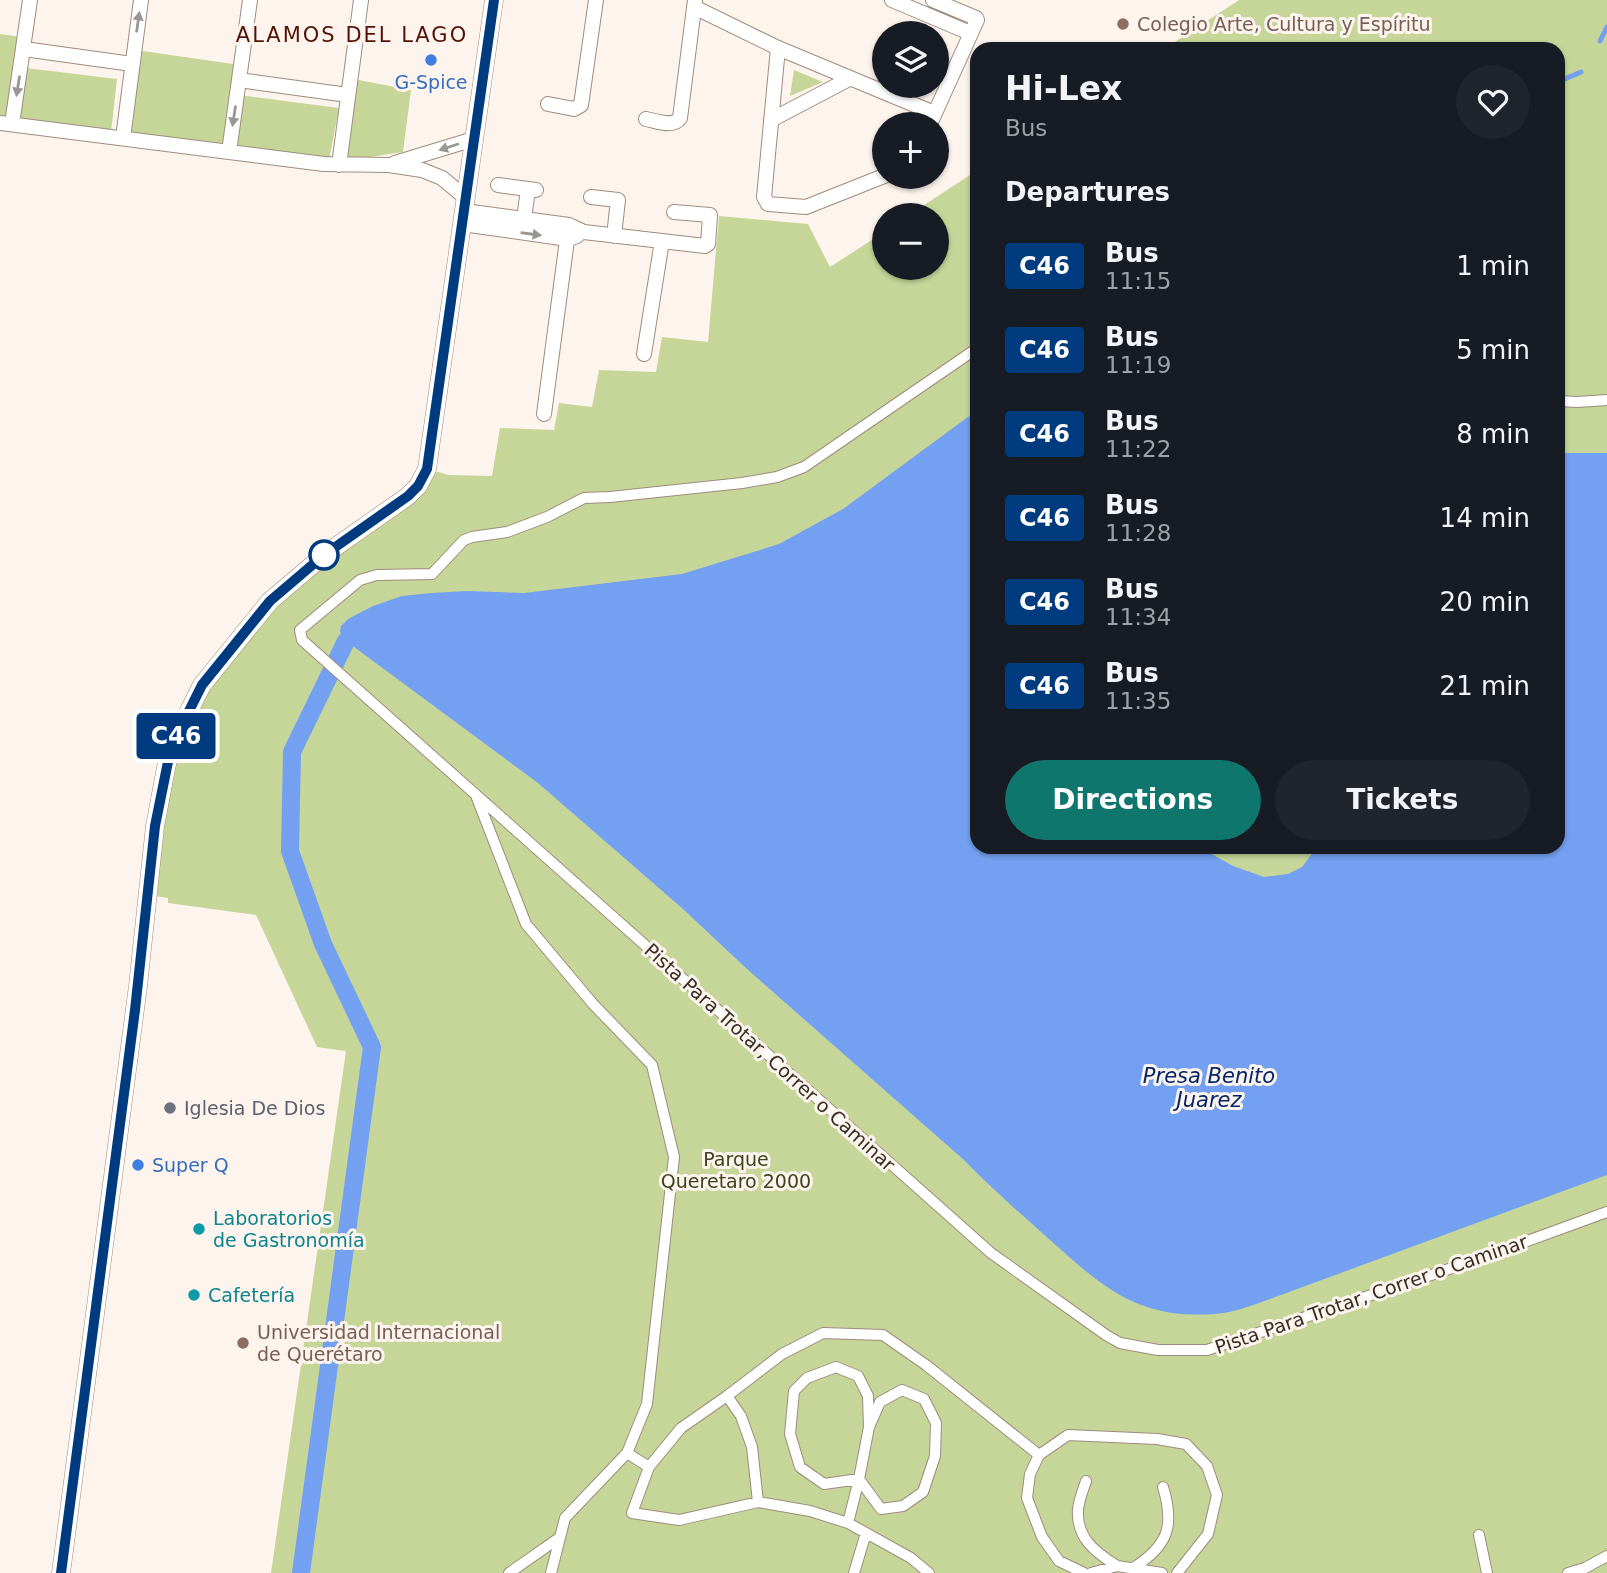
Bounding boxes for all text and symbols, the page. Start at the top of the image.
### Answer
one-way arrow [133,11,144,33]
place label: Colegio Arte, Cultura y Espíritu [1137,13,1431,35]
marker: Colegio Arte, Cultura y Espíritu [1115,16,1131,32]
map controls [872,21,949,280]
button: layers [872,21,949,98]
district label: ALAMOS DEL LAGO [236,23,468,47]
marker: G-Spice [423,52,439,68]
button: heart [1456,65,1530,139]
text: Hi-Lex [1005,69,1122,108]
place label: G-Spice [394,71,468,93]
one-way arrow [13,75,24,97]
one-way arrow [228,105,239,127]
button: + [872,112,949,189]
text: Bus [1005,115,1047,141]
one-way arrow [438,143,459,153]
text: Departures [1005,177,1170,207]
button: − [872,203,949,280]
one-way arrow [520,229,542,240]
text: Bus [1105,238,1159,268]
text: 1 min [1456,251,1530,281]
text: C46 [1019,252,1070,280]
text: 11:15 [1105,268,1171,294]
text: Bus [1105,322,1159,352]
text: 5 min [1456,335,1530,365]
text: C46 [1019,336,1070,364]
text: 11:19 [1105,352,1171,378]
text: Bus [1105,406,1159,436]
text: 8 min [1456,419,1530,449]
text: C46 [1019,420,1070,448]
text: 11:22 [1105,436,1171,462]
text: Bus [1105,490,1159,520]
text: 14 min [1440,503,1530,533]
text: C46 [1019,504,1070,532]
text: 11:28 [1105,520,1171,546]
unlabelled marker [309,540,339,570]
text: Bus [1105,574,1159,604]
text: 20 min [1440,587,1530,617]
text: C46 [1019,588,1070,616]
text: 11:34 [1105,604,1171,630]
text: Bus [1105,658,1159,688]
text: 21 min [1440,671,1530,701]
text: C46 [1019,672,1070,700]
text: 11:35 [1105,688,1171,714]
line badge: C46 [136,713,216,759]
text: C46 [150,722,202,750]
button: Directions [1005,760,1261,840]
button: Tickets [1275,760,1530,840]
street label: Pista Para Trotar, Correr o Caminar [640,939,900,1175]
water label: Presa Benito Juarez [1143,1064,1275,1112]
place label: Iglesia De Dios [184,1097,325,1119]
marker: Iglesia De Dios [162,1100,178,1116]
park label: Parque Queretaro 2000 [661,1148,811,1192]
place label: Super Q [152,1154,229,1176]
marker: Super Q [130,1157,146,1173]
place label: Laboratorios de Gastronomía [213,1207,365,1251]
marker: Laboratorios de Gastronomía [191,1221,207,1237]
street label: Pista Para Trotar, Correr o Caminar [1212,1230,1530,1358]
place label: Cafetería [208,1284,295,1306]
marker: Cafetería [186,1287,202,1303]
place label: Universidad Internacional de Querétaro [257,1321,500,1365]
marker: Universidad Internacional de Querétaro [235,1335,251,1351]

